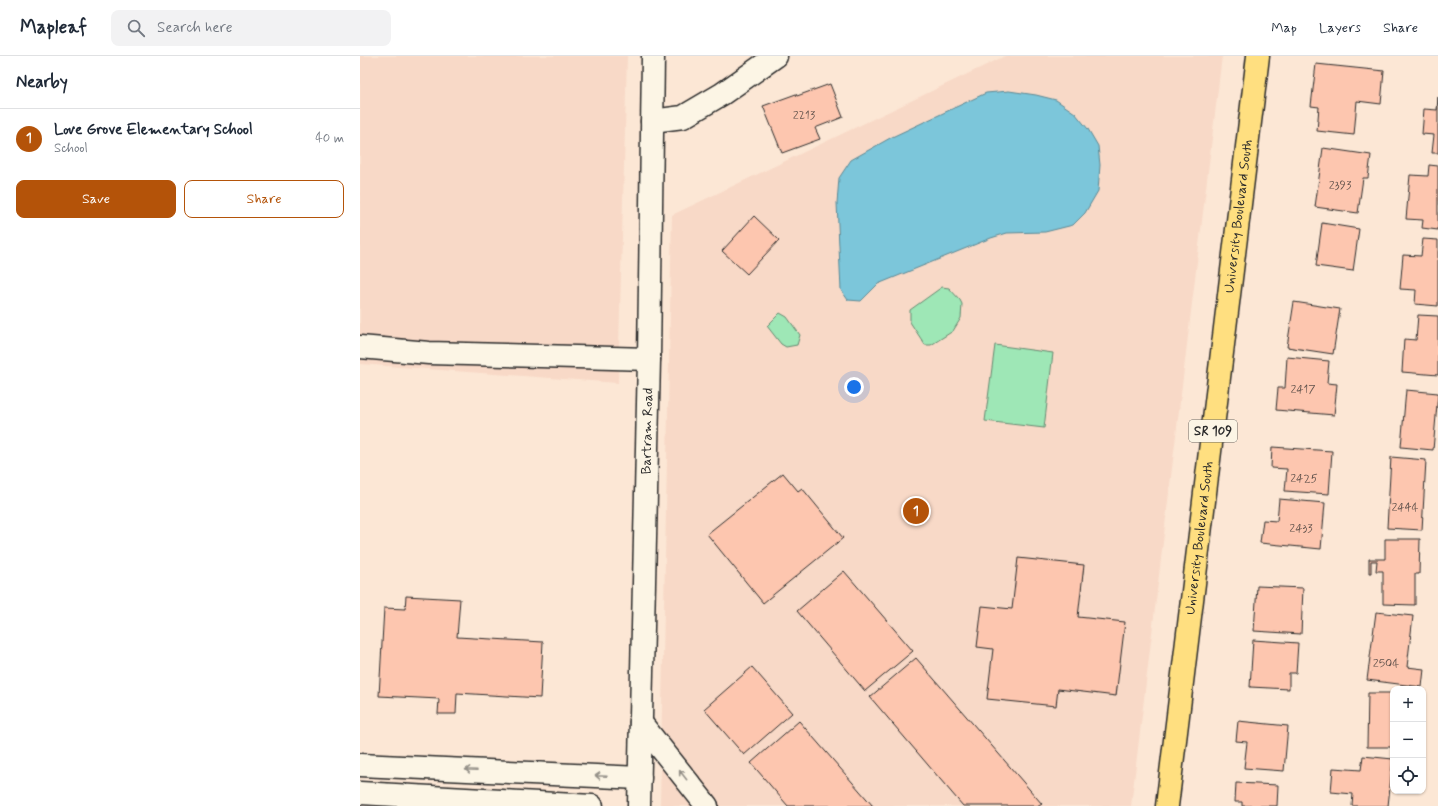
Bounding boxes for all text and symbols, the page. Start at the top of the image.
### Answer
search box [111,10,391,46]
text: Mapleaf [20,15,87,40]
icon: search [125,17,147,39]
text: Search here [157,18,233,38]
text: Map [1271,19,1297,37]
text: Layers [1319,19,1361,37]
text: Share [1383,19,1418,37]
text: Nearby [16,71,68,93]
house number: 2213 [793,108,816,124]
text: Love Grove Elementary School [54,120,253,140]
text: 1 [26,130,32,147]
text: 40 m [315,130,344,147]
street label: University Boulevard South [1220,138,1257,294]
text: School [54,140,88,157]
house number: 2393 [1329,178,1352,194]
button: Save [16,180,176,218]
button: Share [184,180,344,218]
your location [844,377,864,397]
house number: 2417 [1290,382,1316,398]
street label: Bartram Road [637,388,657,475]
road number: SR 109 [1189,420,1237,442]
street label: University Boulevard South [1181,460,1218,616]
house number: 2425 [1290,471,1318,487]
pin: 1 [903,496,929,526]
house number: 2444 [1391,500,1419,516]
house number: 2433 [1289,521,1313,537]
house number: 2504 [1373,656,1399,672]
map controls [1390,686,1426,794]
button: + [1390,686,1426,722]
button: − [1390,722,1426,758]
button: locate [1390,758,1426,794]
one-way arrow [465,766,478,774]
one-way arrow [679,770,688,781]
one-way arrow [595,772,608,780]

